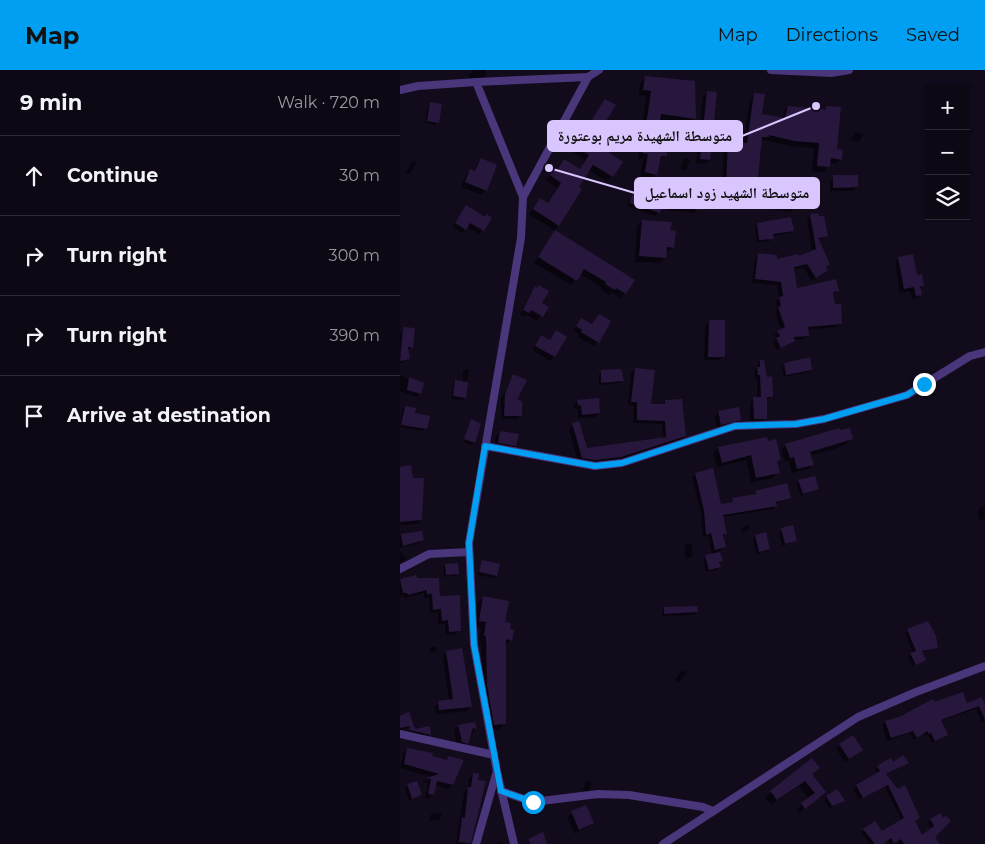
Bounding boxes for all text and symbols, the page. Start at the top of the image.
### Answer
text: Map [25,21,79,50]
text: Map [718,24,758,46]
text: Directions [786,24,878,46]
text: Saved [906,24,960,46]
map controls [925,85,970,220]
button: + [925,85,970,130]
text: 9 min [20,90,82,115]
text: Walk · 720 m [277,93,380,112]
callout: متوسطة الشهيدة مريم بوعتورة [548,121,742,151]
text: متوسطة الشهيدة مريم بوعتورة [558,126,732,146]
button: − [925,130,970,175]
icon: ahead [20,162,48,190]
text: Continue [67,164,158,187]
text: 30 m [339,166,380,185]
button: layers [925,175,970,220]
callout: متوسطة الشهيد زود اسماعيل [635,178,819,208]
text: متوسطة الشهيد زود اسماعيل [645,183,809,202]
icon: right [20,242,48,270]
text: Turn right [67,244,167,267]
text: 300 m [329,246,380,265]
icon: right [20,322,48,350]
text: Turn right [67,324,167,347]
text: 390 m [329,326,380,345]
route end [913,373,936,396]
icon: arrive [20,402,48,430]
text: Arrive at destination [67,404,271,427]
route start [522,791,545,814]

